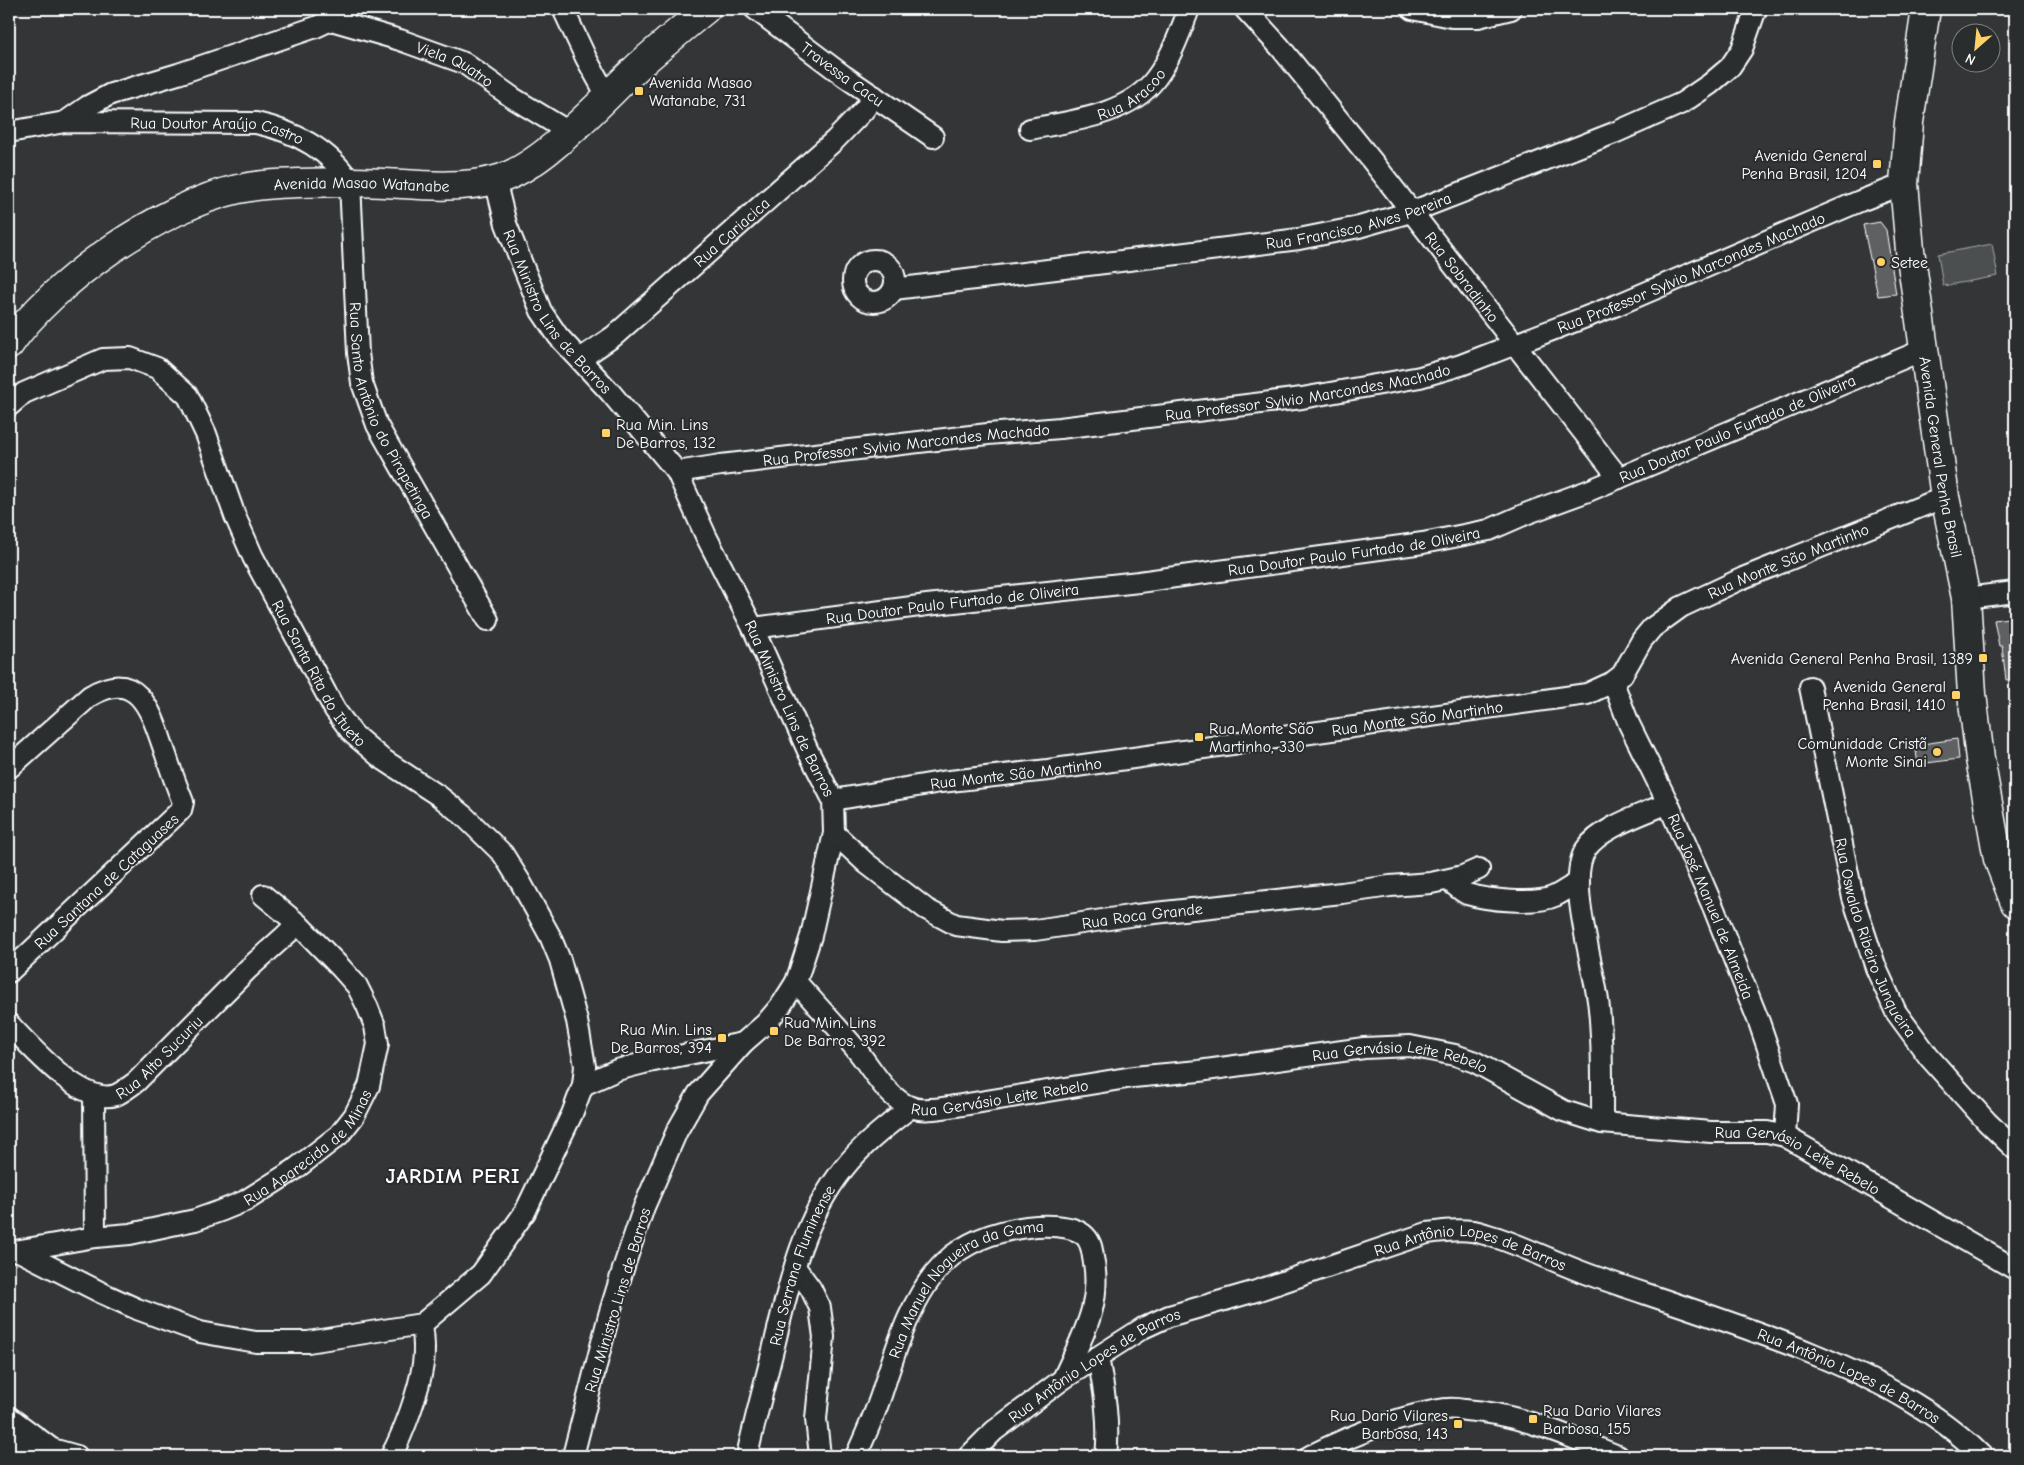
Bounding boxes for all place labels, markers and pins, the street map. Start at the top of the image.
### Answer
place label: Avenida Masao Watanabe, 731 [649,74,752,110]
marker: Avenida Masao Watanabe, 731 [633,85,645,97]
place label: Avenida General Penha Brasil, 1204 [1741,147,1867,183]
marker: Avenida General Penha Brasil, 1204 [1871,158,1883,170]
place label: Setee [1891,254,1928,272]
marker: Setee [1875,256,1887,268]
place label: Rua Min. Lins De Barros, 132 [616,416,716,452]
marker: Rua Min. Lins De Barros, 132 [600,427,612,439]
place label: Avenida General Penha Brasil, 1389 [1731,650,1973,668]
marker: Avenida General Penha Brasil, 1389 [1977,652,1989,664]
place label: Avenida General Penha Brasil, 1410 [1823,678,1946,714]
marker: Avenida General Penha Brasil, 1410 [1950,689,1962,701]
place label: Rua Monte São Martinho, 330 [1209,720,1314,756]
marker: Rua Monte São Martinho, 330 [1193,731,1205,743]
place label: Comunidade Cristã Monte Sinai [1797,735,1927,771]
marker: Comunidade Cristã Monte Sinai [1931,746,1943,758]
place label: Rua Min. Lins De Barros, 392 [784,1014,886,1050]
place label: Rua Min. Lins De Barros, 394 [611,1021,712,1057]
marker: Rua Min. Lins De Barros, 392 [768,1025,780,1037]
marker: Rua Min. Lins De Barros, 394 [716,1032,728,1044]
place label: Rua Dario Vilares Barbosa, 155 [1543,1402,1661,1438]
place label: Rua Dario Vilares Barbosa, 143 [1330,1407,1448,1443]
marker: Rua Dario Vilares Barbosa, 155 [1527,1413,1539,1425]
marker: Rua Dario Vilares Barbosa, 143 [1452,1418,1464,1430]

